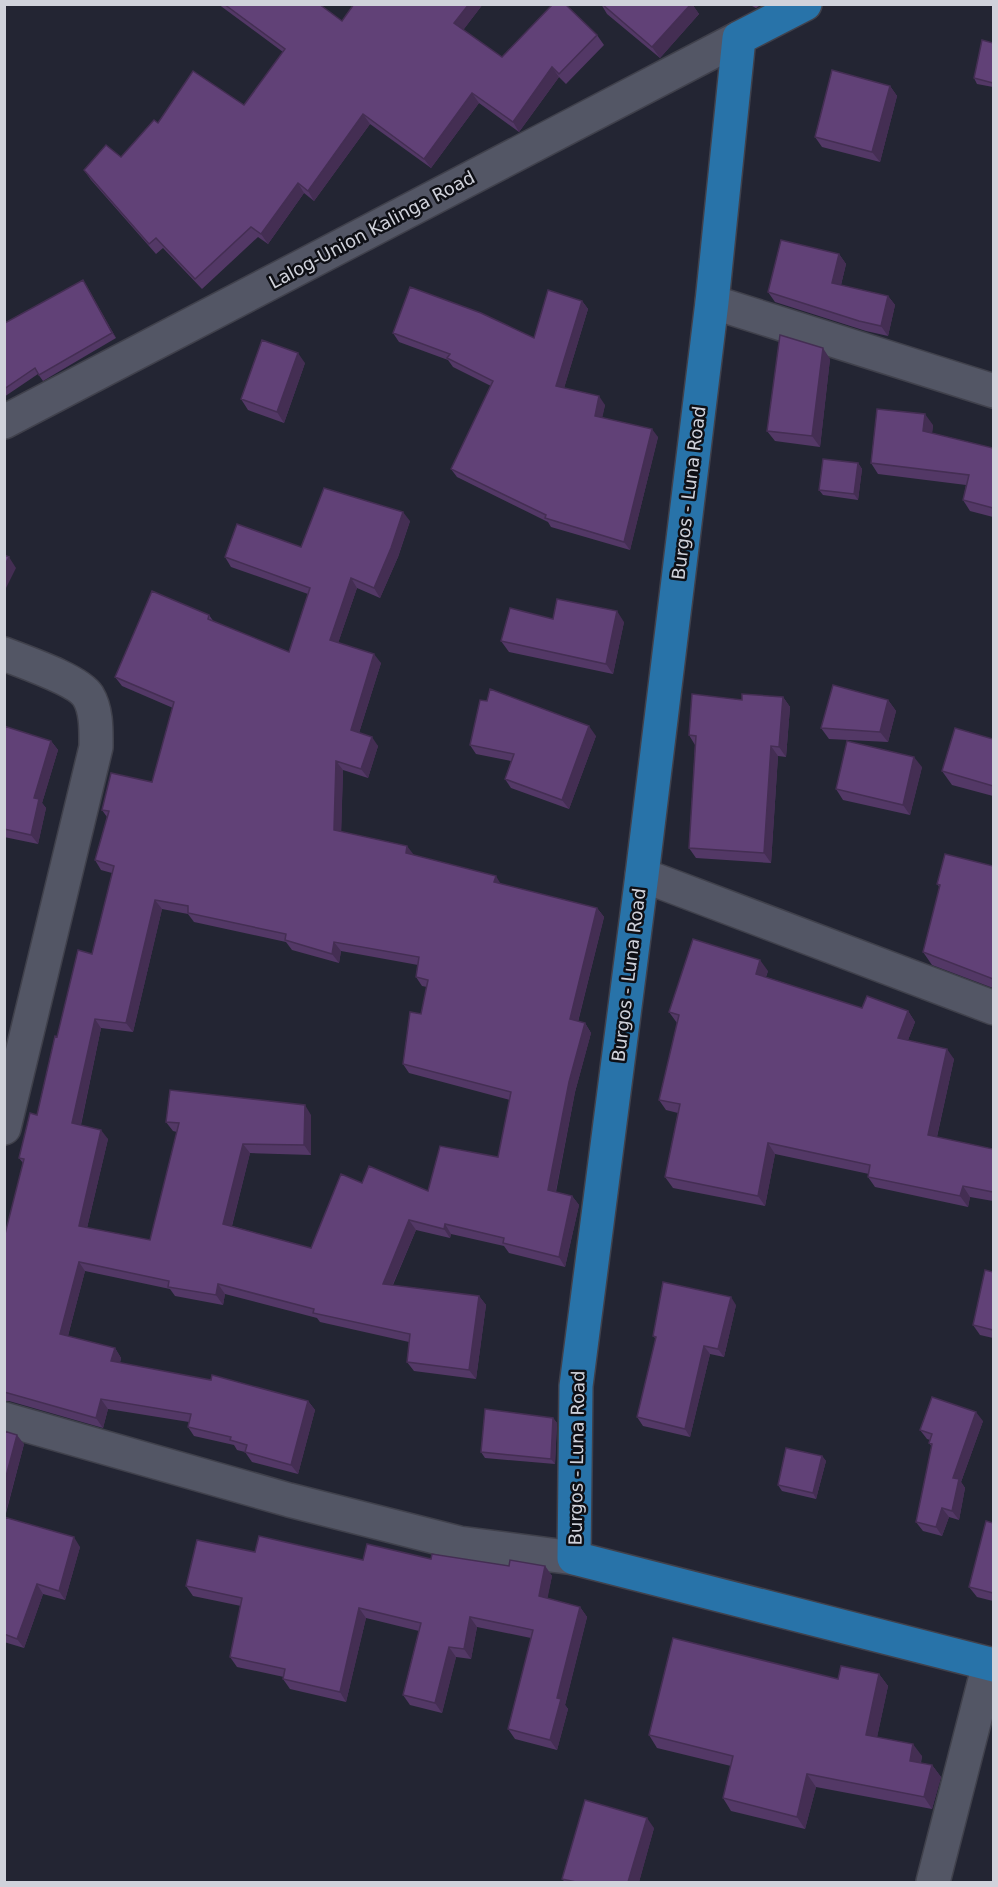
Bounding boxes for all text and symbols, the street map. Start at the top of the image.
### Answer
street label: Lalog-Union Kalinga Road [265,166,478,293]
street label: Burgos - Luna Road [667,405,710,581]
street label: Burgos - Luna Road [607,887,650,1063]
street label: Burgos - Luna Road [564,1370,589,1546]

